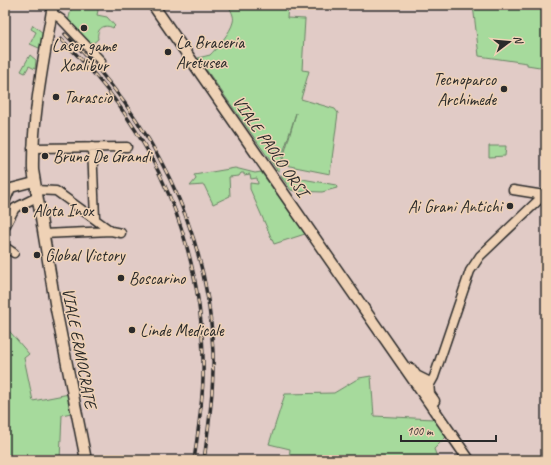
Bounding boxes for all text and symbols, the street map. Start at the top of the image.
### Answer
north arrow [489,22,529,62]
marker: Laser game Xcalibur [79,23,89,33]
place label: La Braceria Aretusea [176,32,245,73]
text: N [511,34,527,47]
place label: Laser game Xcalibur [52,35,118,76]
marker: La Braceria Aretusea [163,47,173,57]
place label: Tecnoparco Archimede [433,69,497,110]
marker: Tecnoparco Archimede [499,84,509,94]
place label: Tarascio [64,87,113,108]
marker: Tarascio [51,92,61,102]
street label: VIALE PAOLO ORSI [228,92,315,204]
place label: Bruno De Grandi [53,146,153,167]
marker: Bruno De Grandi [40,151,50,161]
place label: Ai Grani Antichi [408,196,504,217]
place label: Alota Inox [33,200,94,221]
marker: Ai Grani Antichi [505,201,515,211]
marker: Alota Inox [20,205,30,215]
place label: Global Victory [45,245,126,266]
marker: Global Victory [32,250,42,260]
place label: Boscarino [129,268,186,289]
marker: Boscarino [116,273,126,283]
street label: VIALE ERMOCRATE [58,286,102,412]
place label: Linde Medicale [140,320,225,341]
marker: Linde Medicale [127,325,137,335]
scale bar [401,417,496,443]
text: 100 m [407,423,434,439]

